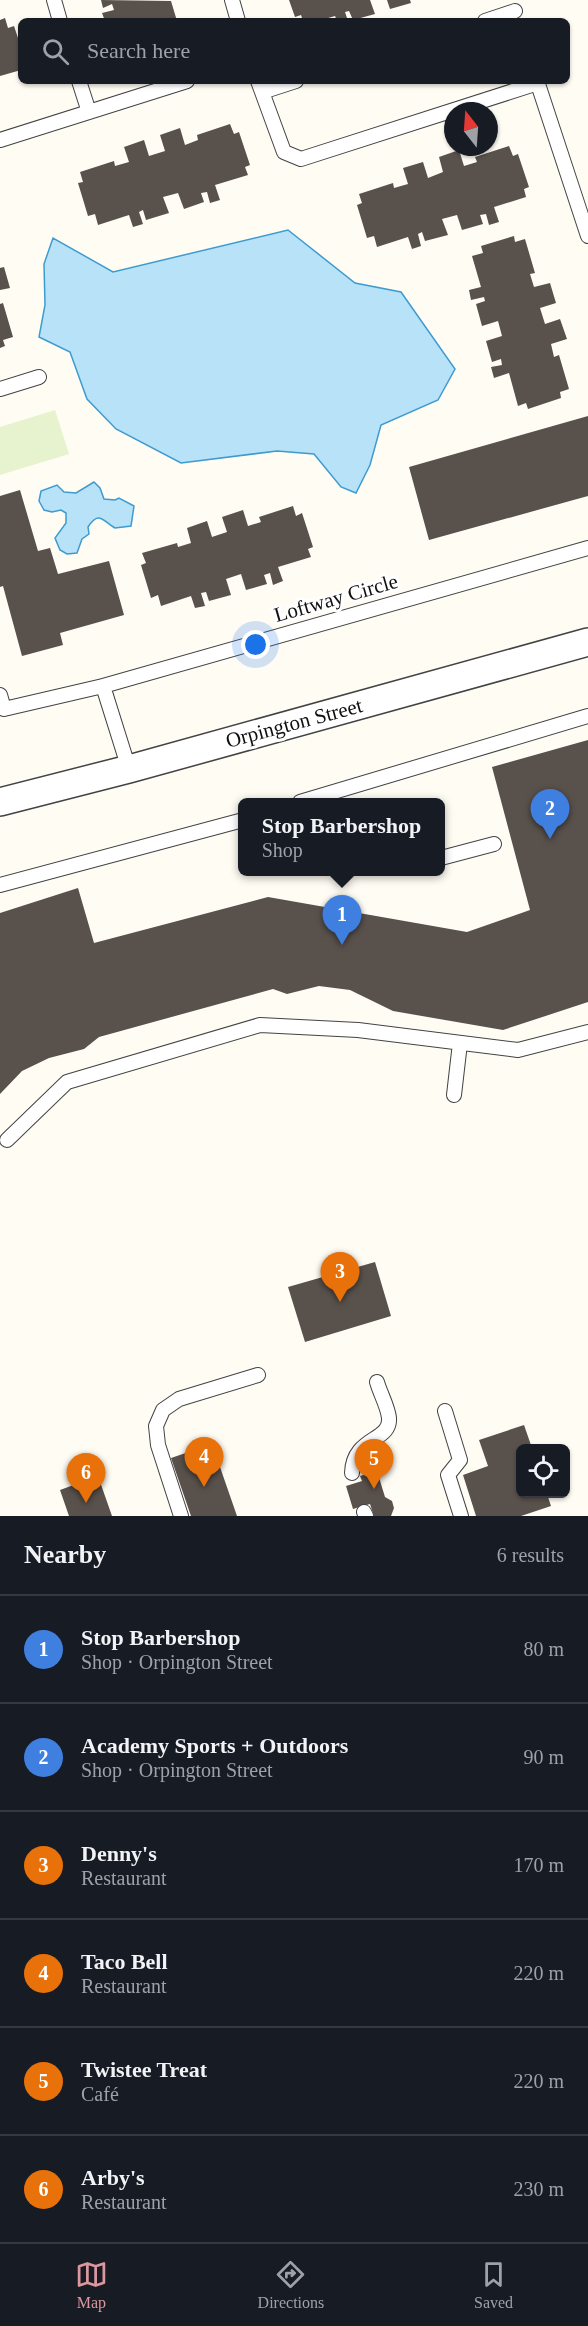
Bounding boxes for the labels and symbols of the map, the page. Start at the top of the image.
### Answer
north arrow [444,102,498,156]
street label: Loftway Circle [271,569,401,627]
your location [241,630,270,659]
street label: Orpington Street [223,693,365,753]
pin: 2 [530,790,570,839]
pin: 1 [322,896,362,945]
pin: 3 [320,1252,360,1302]
pin: 4 [184,1438,224,1487]
pin: 5 [354,1440,394,1489]
pin: 6 [66,1454,106,1503]

